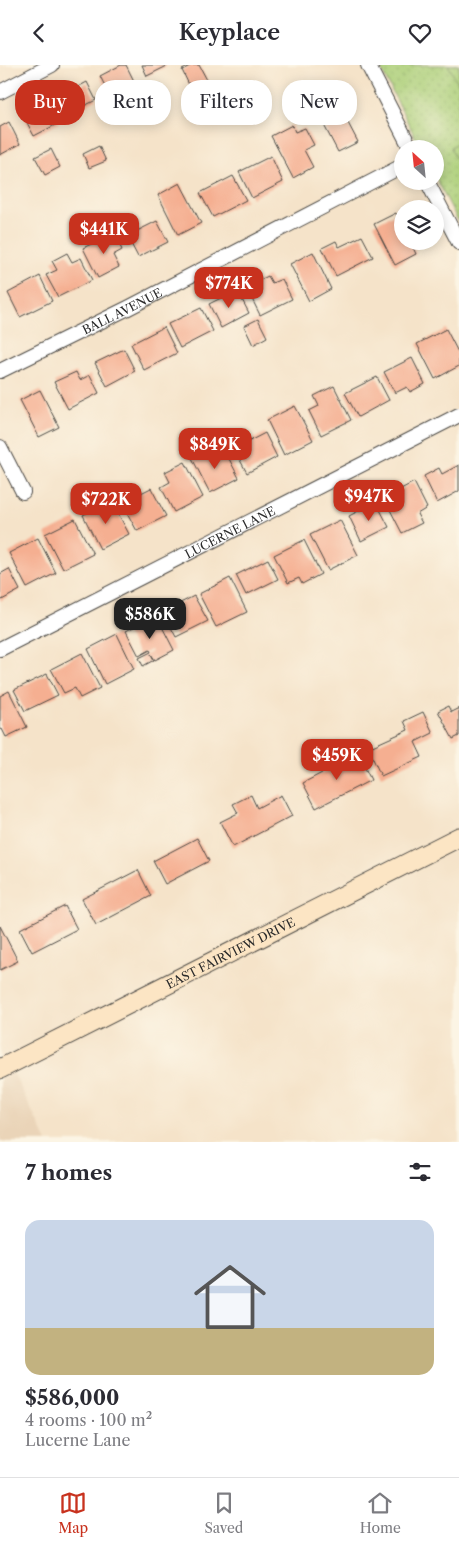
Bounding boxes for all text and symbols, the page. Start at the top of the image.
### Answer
icon: back [25,19,53,47]
text: Keyplace [179,19,280,46]
icon: heart [406,19,434,47]
chip: Buy [15,80,85,125]
chip: Rent [95,80,171,125]
chip: Filters [181,80,272,125]
chip: New [282,80,357,125]
north arrow [394,140,444,190]
map controls [394,140,444,250]
button: layers [394,200,444,250]
pin: $441K [69,213,139,255]
text: $441K [80,219,128,239]
pin: $774K [194,267,264,309]
text: $774K [205,273,253,293]
street label: BALL AVENUE [79,284,164,337]
pin: $849K [180,427,250,470]
text: $849K [190,434,240,454]
pin: $947K [334,479,404,522]
pin: $722K [71,483,141,525]
text: $947K [344,486,394,506]
text: $722K [82,489,130,509]
street label: LUCERNE LANE [182,503,278,561]
pin: $586K [115,597,185,640]
text: $586K [125,604,175,624]
pin: $459K [302,739,372,781]
text: $459K [312,745,362,765]
street label: EAST FAIRVIEW DRIVE [163,914,297,991]
icon: filters [406,1158,434,1186]
text: 7 homes [25,1160,112,1185]
icon: home [185,1252,275,1342]
text: $586,000 [25,1385,119,1410]
text: 4 rooms · 100 m² [25,1410,152,1430]
text: Lucerne Lane [25,1430,131,1450]
tab: Map [58,1489,88,1537]
tab: Saved [205,1489,243,1537]
tab: Home [360,1489,401,1537]

